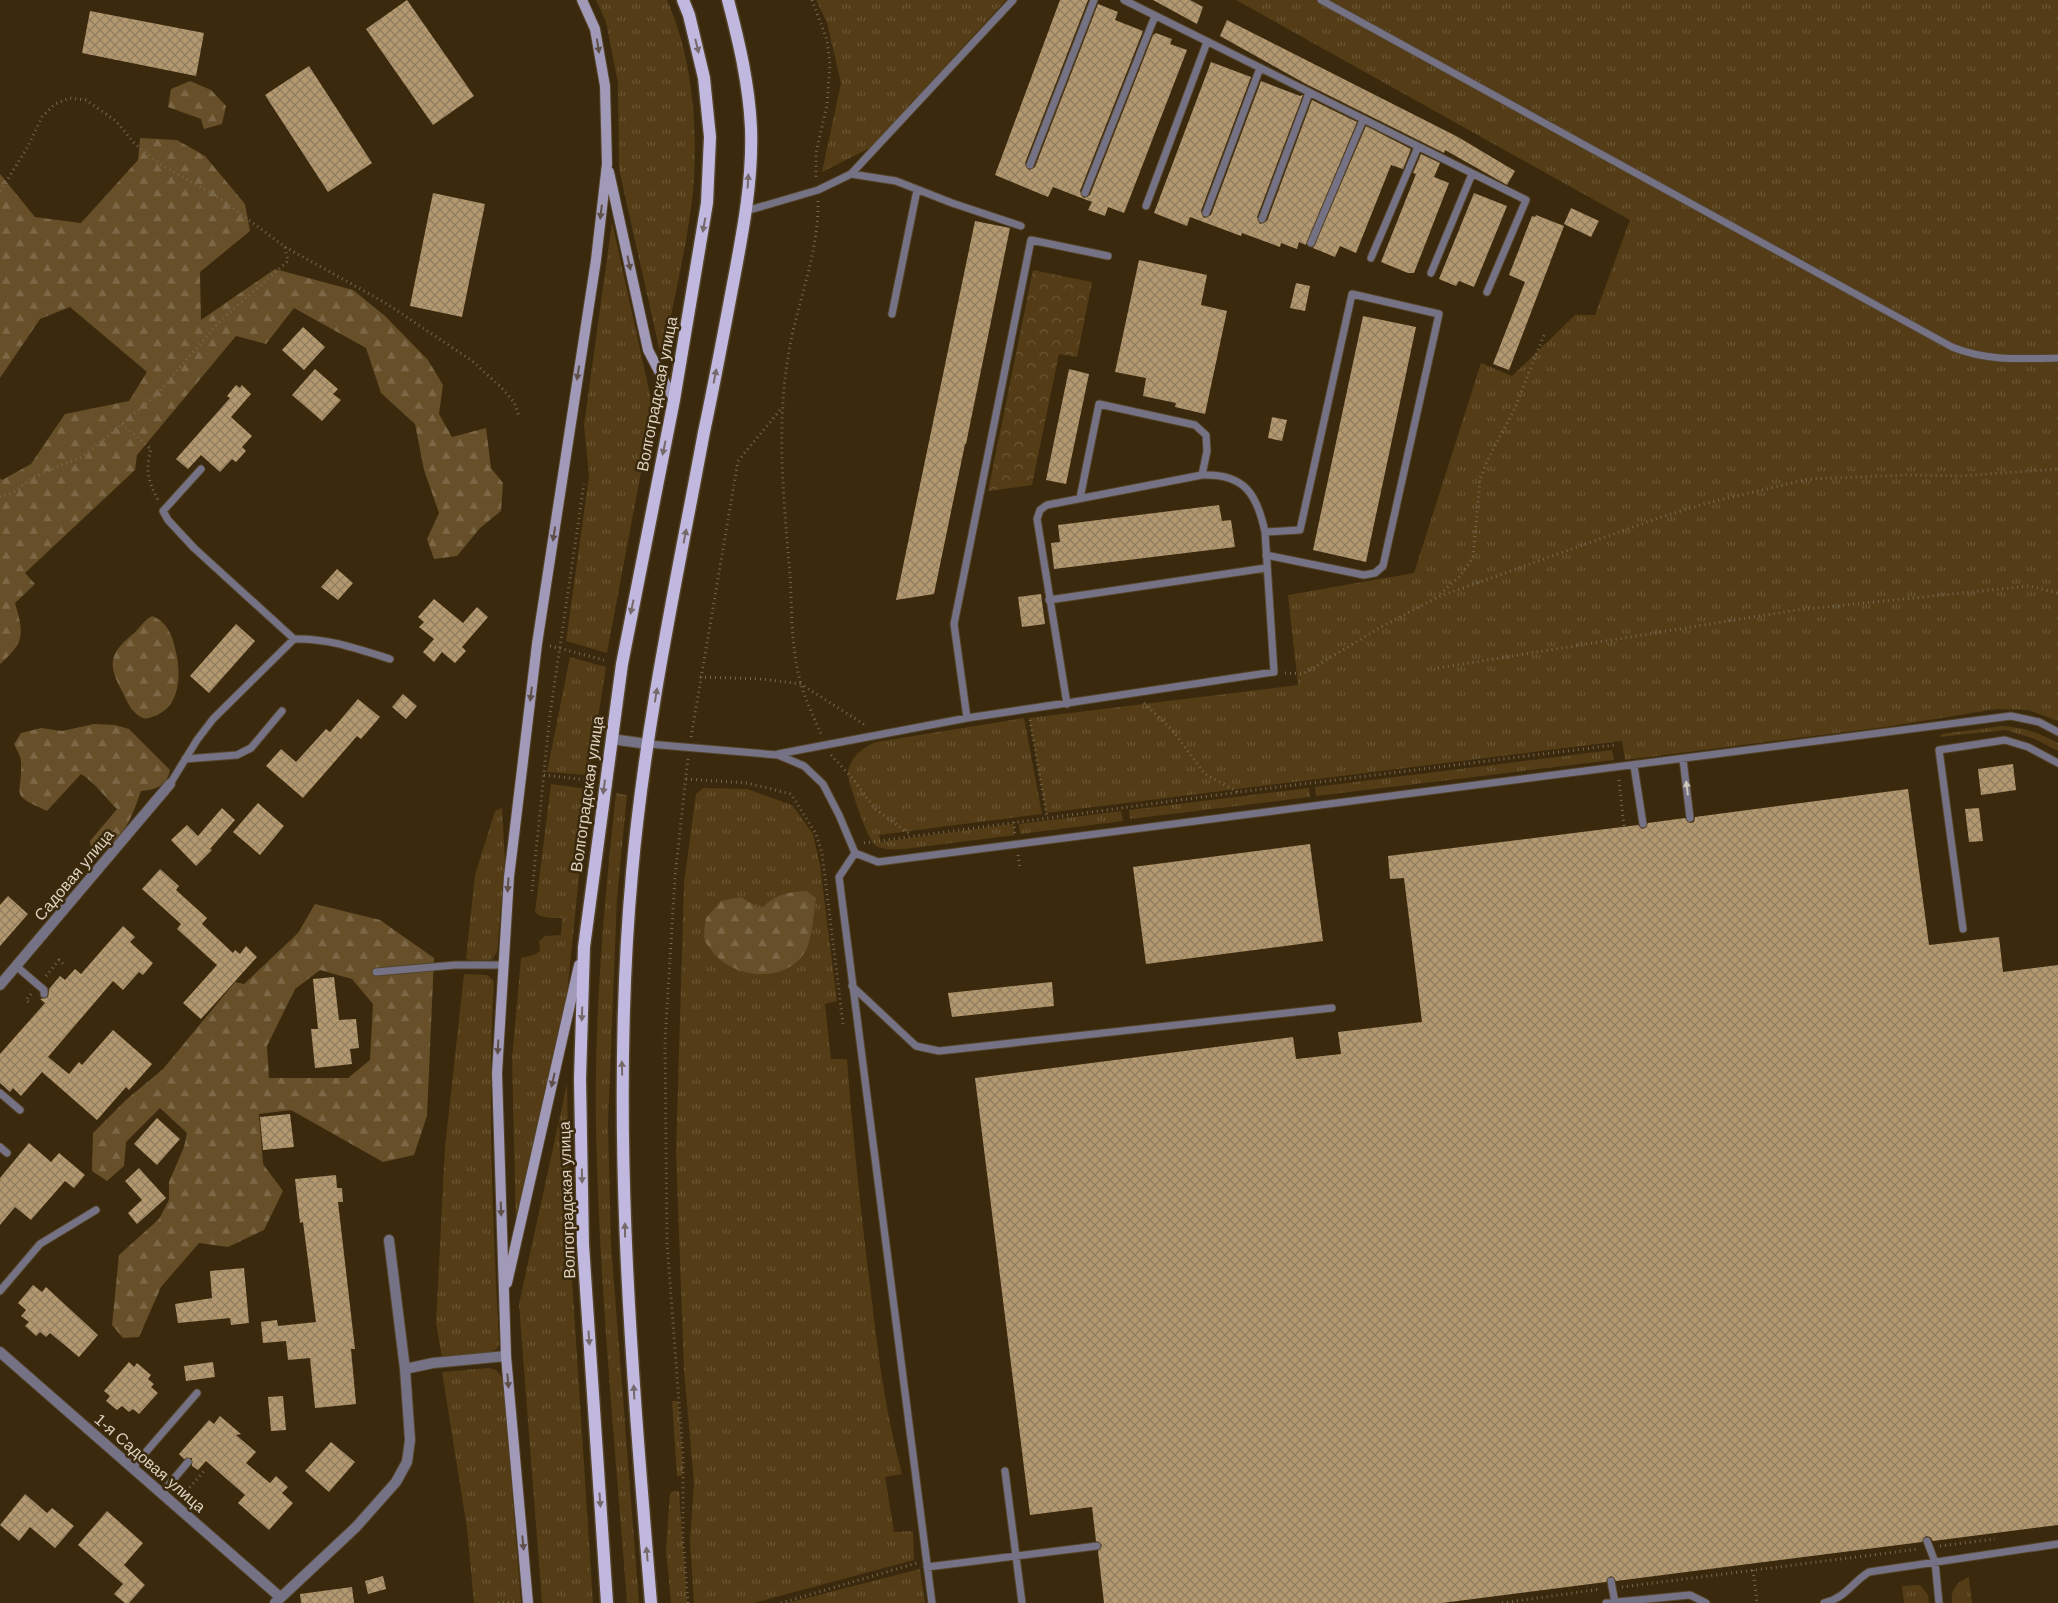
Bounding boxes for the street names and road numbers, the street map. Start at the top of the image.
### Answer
street label: Волгоградская улица [634,315,680,473]
street label: Волгоградская улица [568,715,606,873]
street label: Садовая улица [31,826,117,924]
street label: Волгоградская улица [556,1121,578,1279]
street label: 1-я Садовая улица [91,1410,209,1516]

